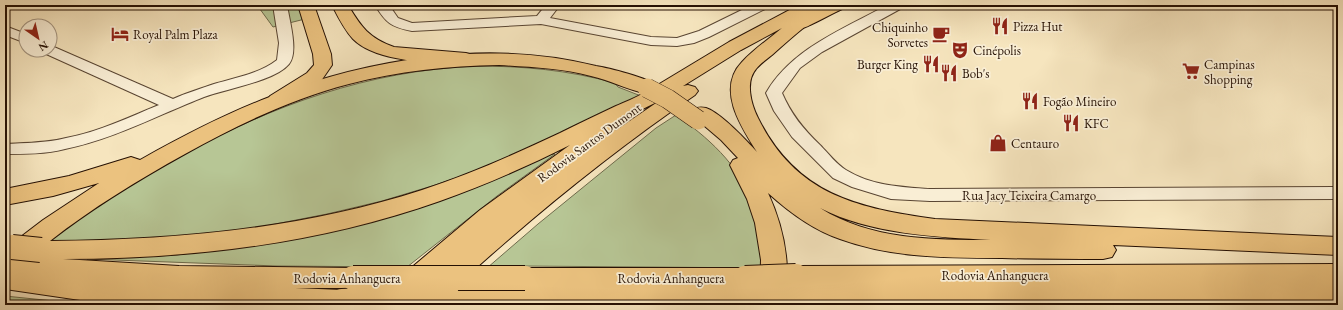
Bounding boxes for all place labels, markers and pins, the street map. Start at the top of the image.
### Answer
restaurant icon: Pizza Hut [990,16,1010,36]
place label: Pizza Hut [1013,18,1062,35]
place label: Chiquinho Sorvetes [872,19,928,51]
hotel icon: Royal Palm Plaza [110,24,130,44]
cafe icon: Chiquinho Sorvetes [931,24,951,44]
place label: Royal Palm Plaza [133,26,218,43]
theatre icon: Cinépolis [950,40,970,60]
place label: Cinépolis [973,42,1021,59]
restaurant icon: Burger King [921,54,941,74]
place label: Burger King [857,56,918,73]
place label: Campinas Shopping [1204,56,1255,88]
supermarket icon: Campinas Shopping [1181,61,1201,81]
restaurant icon: Bob's [939,63,959,83]
place label: Bob's [962,65,990,82]
restaurant icon: Fogão Mineiro [1020,91,1040,111]
place label: Fogão Mineiro [1043,93,1116,110]
restaurant icon: KFC [1061,113,1081,133]
place label: KFC [1084,115,1109,132]
shop icon: Centauro [988,133,1008,153]
place label: Centauro [1011,135,1059,152]

